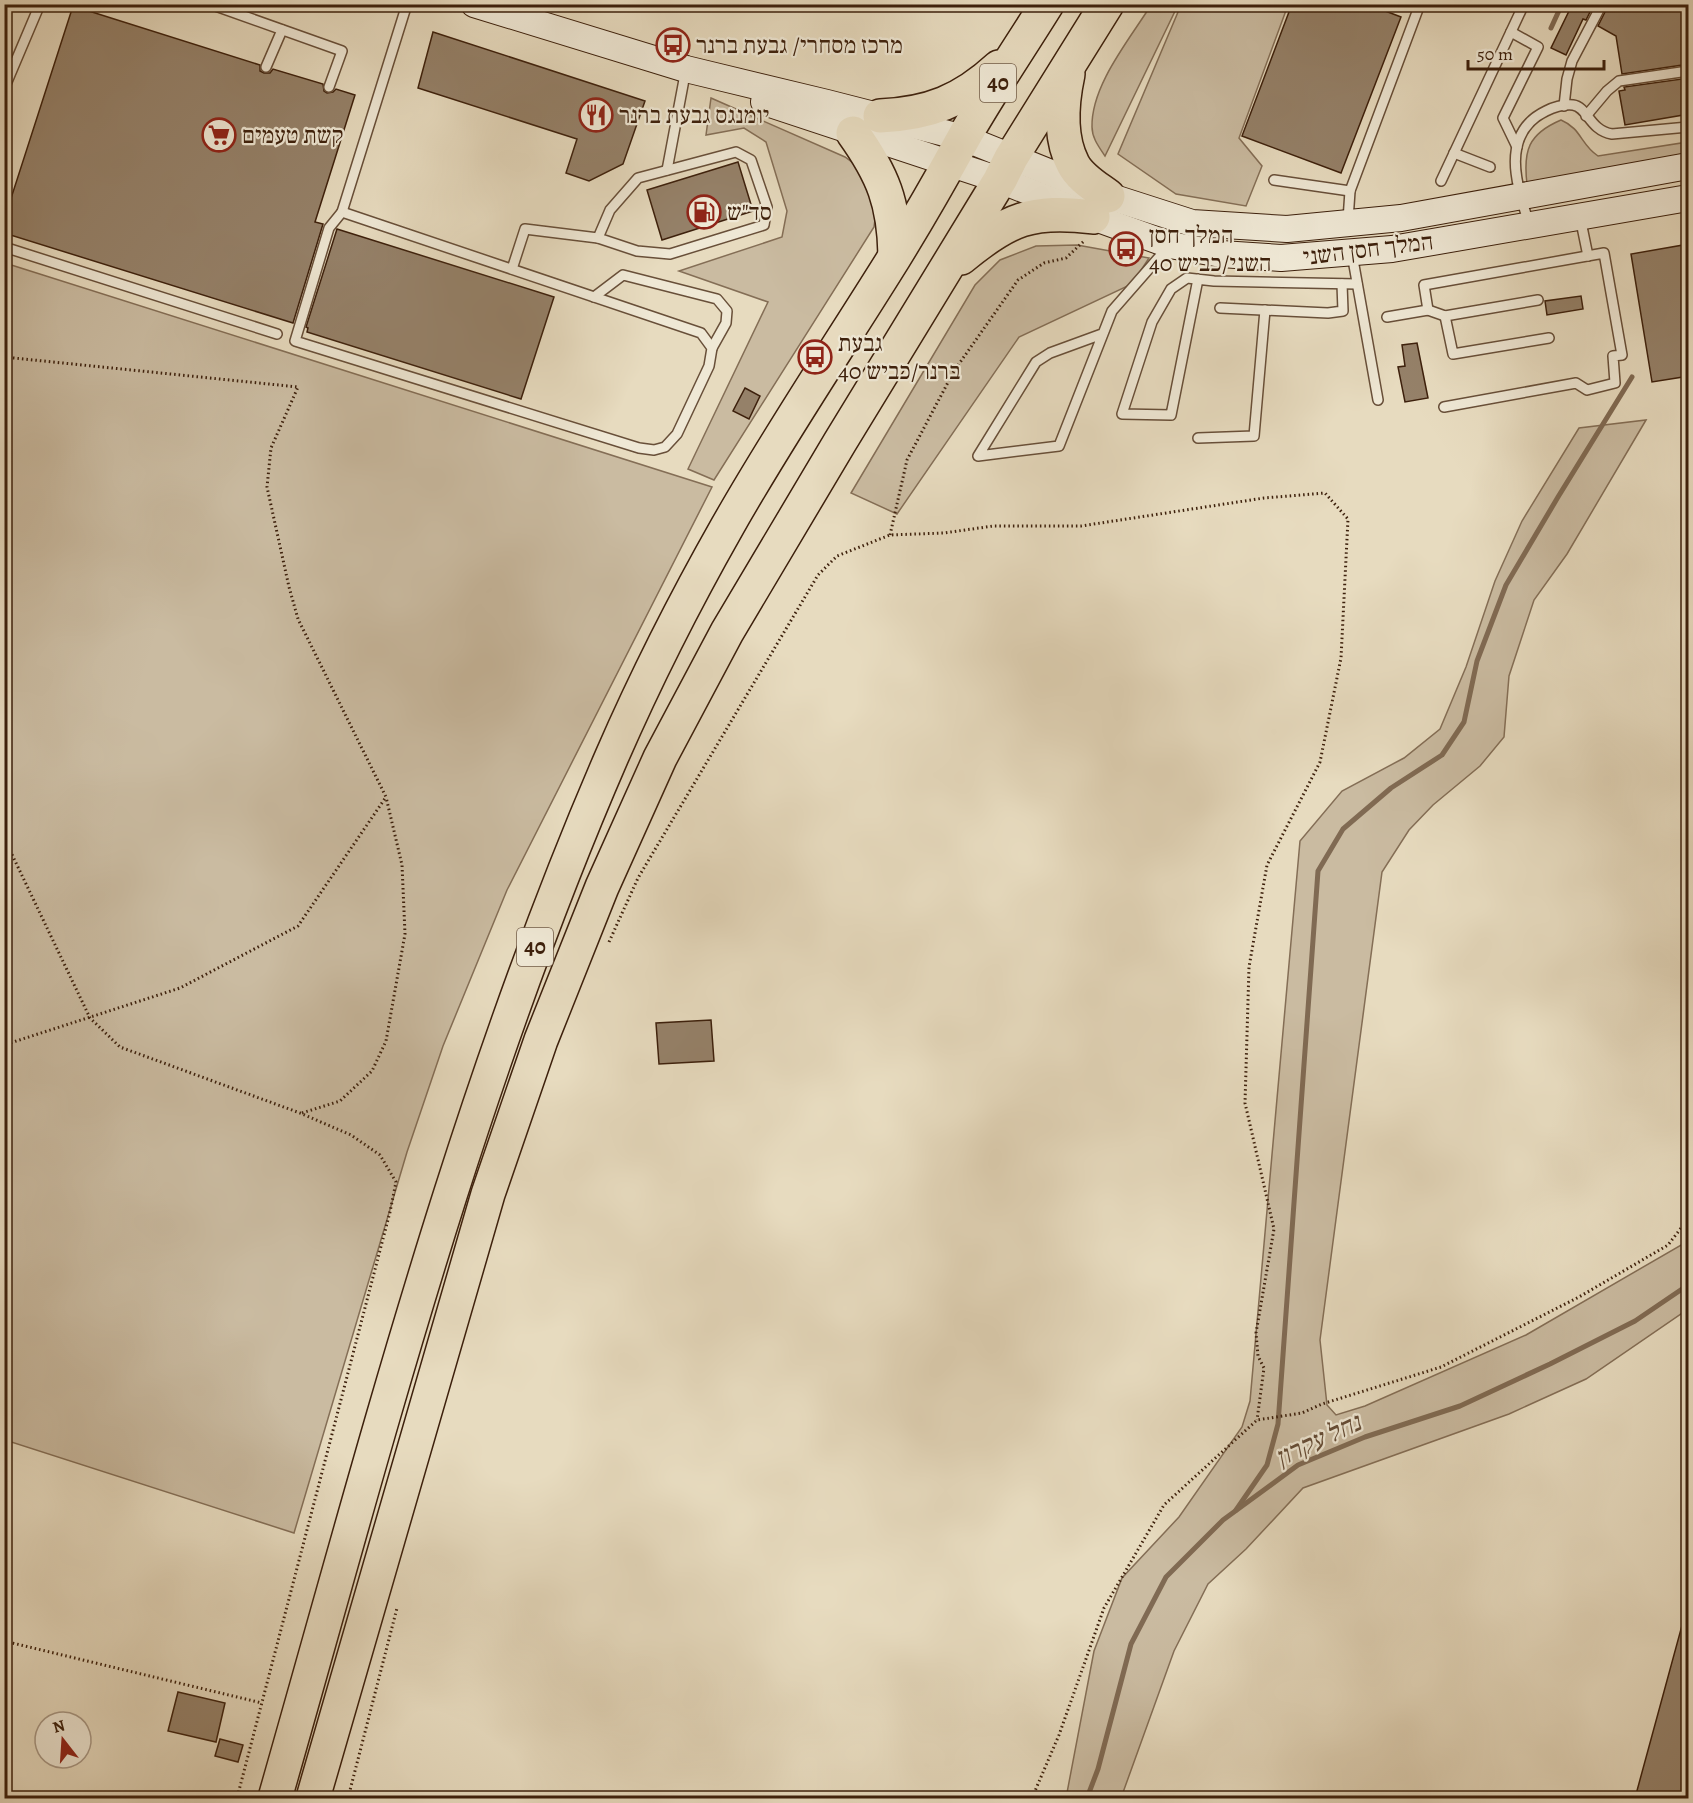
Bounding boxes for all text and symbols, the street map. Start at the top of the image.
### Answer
bus stop icon: מרכז מסחרי/ גבעת ברנר [655,27,691,63]
place label: מרכז מסחרי/ גבעת ברנר [696,29,903,61]
scale bar [1468,33,1604,71]
text: 50 m [1477,42,1513,66]
road number: 40 [980,64,1016,102]
restaurant icon: יומנגס גבעת ברנר [578,97,614,133]
place label: יומנגס גבעת ברנר [619,99,769,131]
supermarket icon: קשת טעמים [201,117,237,153]
place label: קשת טעמים [242,119,344,151]
fuel station icon: סד"ש [686,194,722,230]
place label: סד"ש [727,196,772,228]
place label: המלך חסן השני/כביש 40 [1149,219,1272,279]
street label: המלך חסן השני [1301,225,1435,273]
bus stop icon: המלך חסן השני/כביש 40 [1108,231,1144,267]
place label: גבעת ברנר/כביש 40 [838,327,961,387]
bus stop icon: גבעת ברנר/כביש 40 [797,339,833,375]
road number: 40 [517,928,553,966]
water label: נחל עקרון [1269,1404,1369,1475]
north arrow [33,1710,93,1770]
text: N [50,1714,68,1739]

